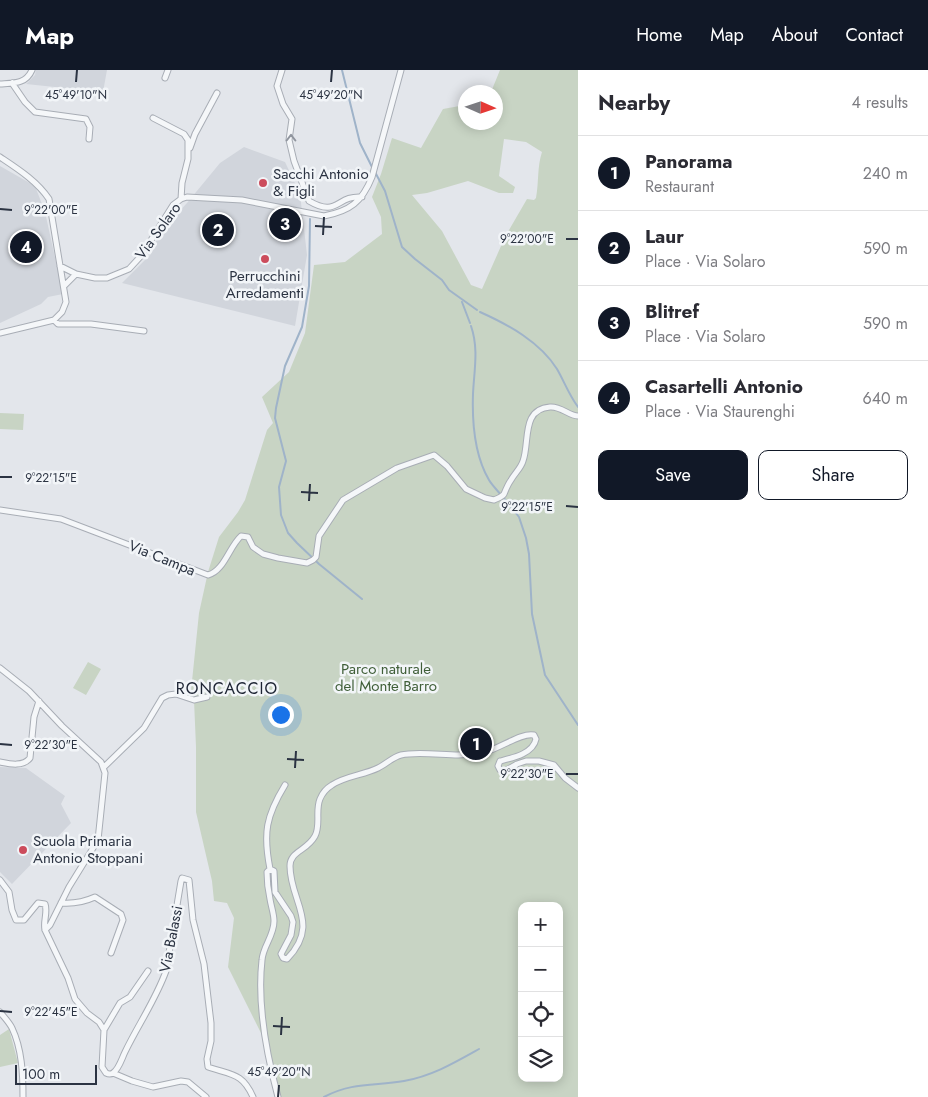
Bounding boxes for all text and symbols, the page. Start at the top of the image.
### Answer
text: Map [25,18,74,53]
text: Home [636,22,682,48]
text: Map [710,22,744,48]
text: About [772,22,817,48]
text: Contact [845,22,903,48]
north arrow [458,85,503,130]
text: 45°49'10"N [45,86,107,104]
text: 45°49'20"N [299,86,363,104]
text: Nearby [598,88,670,118]
text: 4 results [852,91,908,114]
one-way arrow [286,134,296,142]
text: Panorama [645,148,733,175]
text: 1 [610,162,618,185]
text: 240 m [863,162,908,185]
place label: Sacchi Antonio & Figli [273,163,369,202]
text: Restaurant [645,175,714,198]
marker: Sacchi Antonio & Figli [257,177,269,189]
street label: Via Solaro [130,198,186,264]
text: 9°22'00"E [24,201,78,219]
pin: 3 [269,205,301,243]
pin: 2 [202,211,234,249]
text: Laur [645,223,684,250]
pin: 4 [10,228,42,266]
text: 9°22'00"E [500,230,554,248]
text: 2 [609,237,619,260]
text: 590 m [863,237,908,260]
text: Place · Via Solaro [645,250,766,273]
marker: Perrucchini Arredamenti [259,253,271,265]
place label: Perrucchini Arredamenti [226,265,304,304]
text: Blitref [645,298,699,325]
text: 3 [609,312,619,335]
text: 590 m [863,312,908,335]
text: Place · Via Solaro [645,325,766,348]
text: Casartelli Antonio [645,373,803,400]
text: 4 [608,387,620,410]
text: 640 m [863,387,908,410]
text: Place · Via Staurenghi [645,400,795,423]
button: Save [598,450,748,500]
button: Share [758,450,908,500]
text: 9°22'15"E [25,469,77,487]
text: 9°22'15"E [501,498,553,516]
street label: Via Campa [125,535,199,581]
park label: Parco naturale del Monte Barro [335,658,437,697]
district label: RONCACCIO [176,677,278,700]
your location [268,702,294,728]
pin: 1 [460,725,492,763]
text: 9°22'30"E [24,736,78,754]
text: 9°22'30"E [500,765,554,783]
place label: Scuola Primaria Antonio Stoppani [33,830,143,869]
marker: Scuola Primaria Antonio Stoppani [17,844,29,856]
map controls [518,902,563,1082]
button: + [518,902,563,947]
street label: Via Balassi [154,904,188,974]
button: − [518,947,563,992]
button: locate [518,992,563,1037]
text: 9°22'45"E [24,1003,78,1021]
button: layers [518,1037,563,1082]
scale bar [15,1062,98,1085]
text: 45°49'20"N [247,1063,311,1081]
text: 100 m [22,1064,60,1084]

